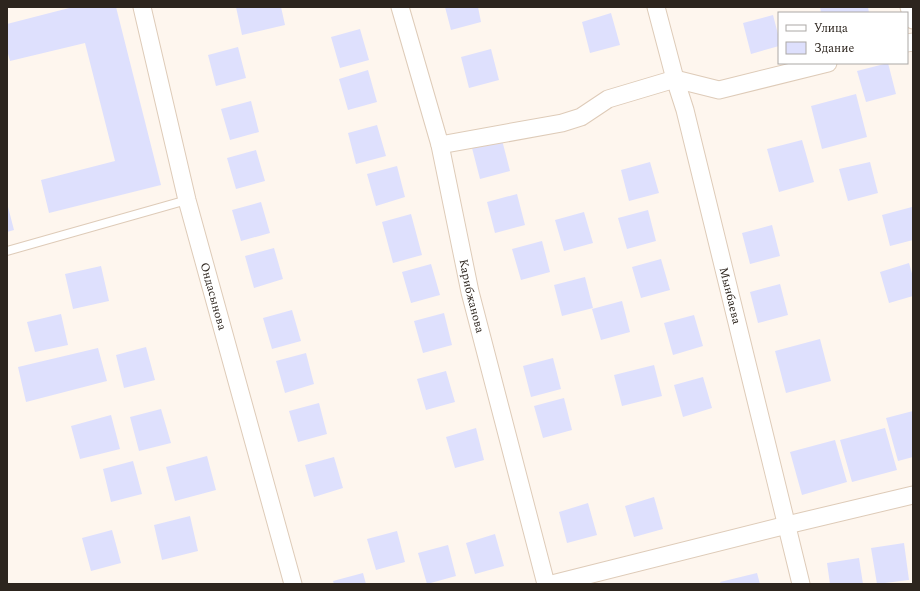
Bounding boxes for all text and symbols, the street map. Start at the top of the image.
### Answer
legend [778,12,908,64]
text: Улица [814,19,848,38]
text: Здание [814,39,854,58]
street label: Карибжанова [454,257,489,335]
street label: Ондасынова [195,260,232,333]
street label: Мынбаева [714,265,746,326]

